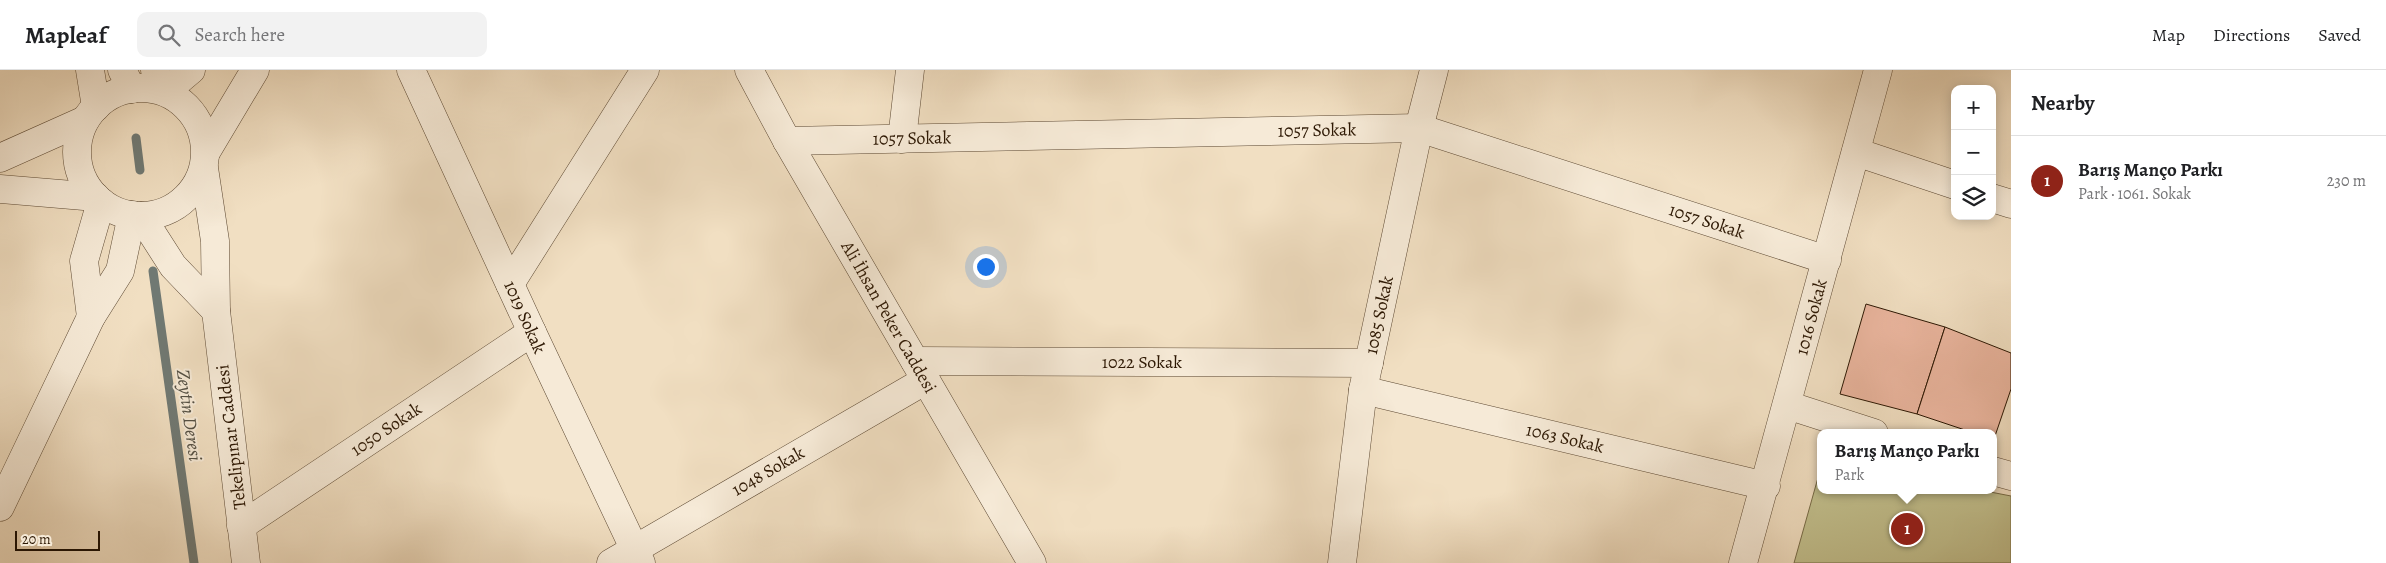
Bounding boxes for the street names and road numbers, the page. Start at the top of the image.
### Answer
street label: 1057 Sokak [1277,117,1357,143]
street label: 1057 Sokak [872,125,952,151]
street label: 1057 Sokak [1666,197,1748,245]
street label: Ali İhsan Peker Caddesi [835,236,942,397]
street label: 1085 Sokak [1359,273,1399,357]
street label: 1016 Sokak [1789,276,1833,358]
street label: 1019 Sokak [498,277,552,357]
street label: 1022 Sokak [1102,350,1182,374]
street label: Tekelipınar Caddesi [210,363,252,511]
street label: 1050 Sokak [346,396,426,462]
street label: 1063 Sokak [1524,417,1606,459]
street label: 1048 Sokak [727,441,809,501]

